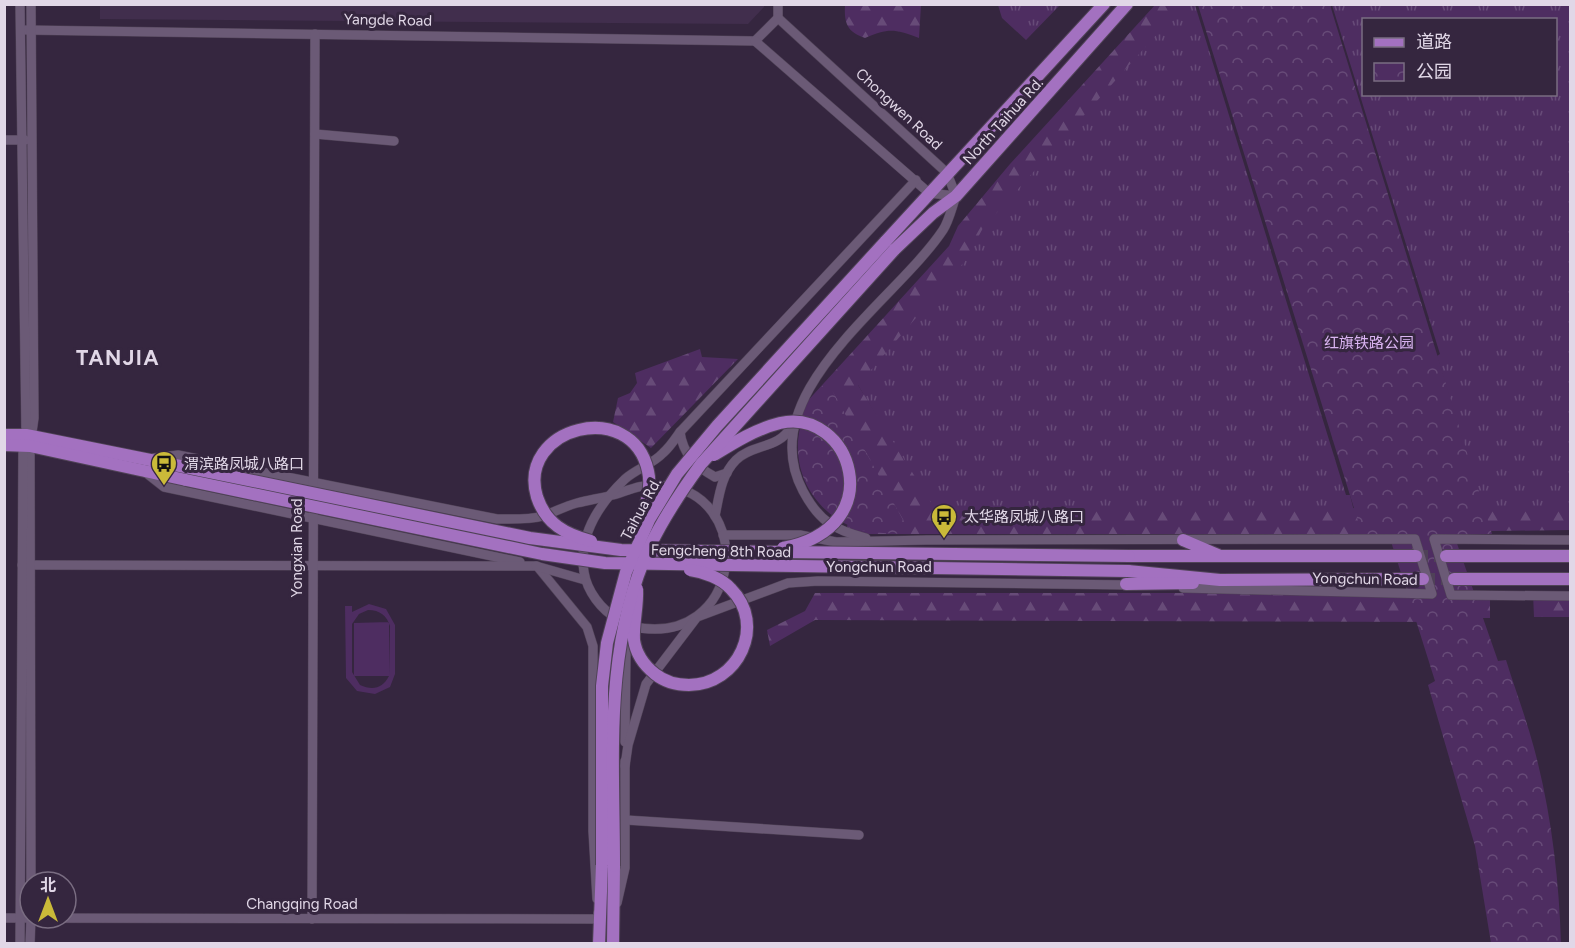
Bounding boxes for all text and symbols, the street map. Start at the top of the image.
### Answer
street label: Yangde Road [344,10,432,30]
legend [1362,18,1557,96]
text: 道路 [1416,31,1452,53]
text: 公园 [1416,61,1452,83]
street label: Chongwen Road [852,64,946,154]
street label: North Taihua Rd. [959,74,1047,168]
park label: 红旗铁路公园 [1324,334,1414,352]
district label: TANJIA [76,345,160,370]
bus stop icon: 渭滨路凤城八路口 [149,449,179,487]
place label: 渭滨路凤城八路口 [184,455,304,473]
street label: Taihua Rd. [617,475,665,543]
street label: Yongxian Road [288,499,306,597]
bus stop icon: 太华路凤城八路口 [929,502,959,540]
place label: 太华路凤城八路口 [964,508,1084,526]
street label: Fengcheng 8th Road [651,541,791,561]
street label: Yongchun Road [826,558,932,576]
street label: Yongchun Road [1312,569,1418,589]
north arrow [18,870,78,930]
text: 北 [40,876,56,895]
street label: Changqing Road [246,895,358,913]

